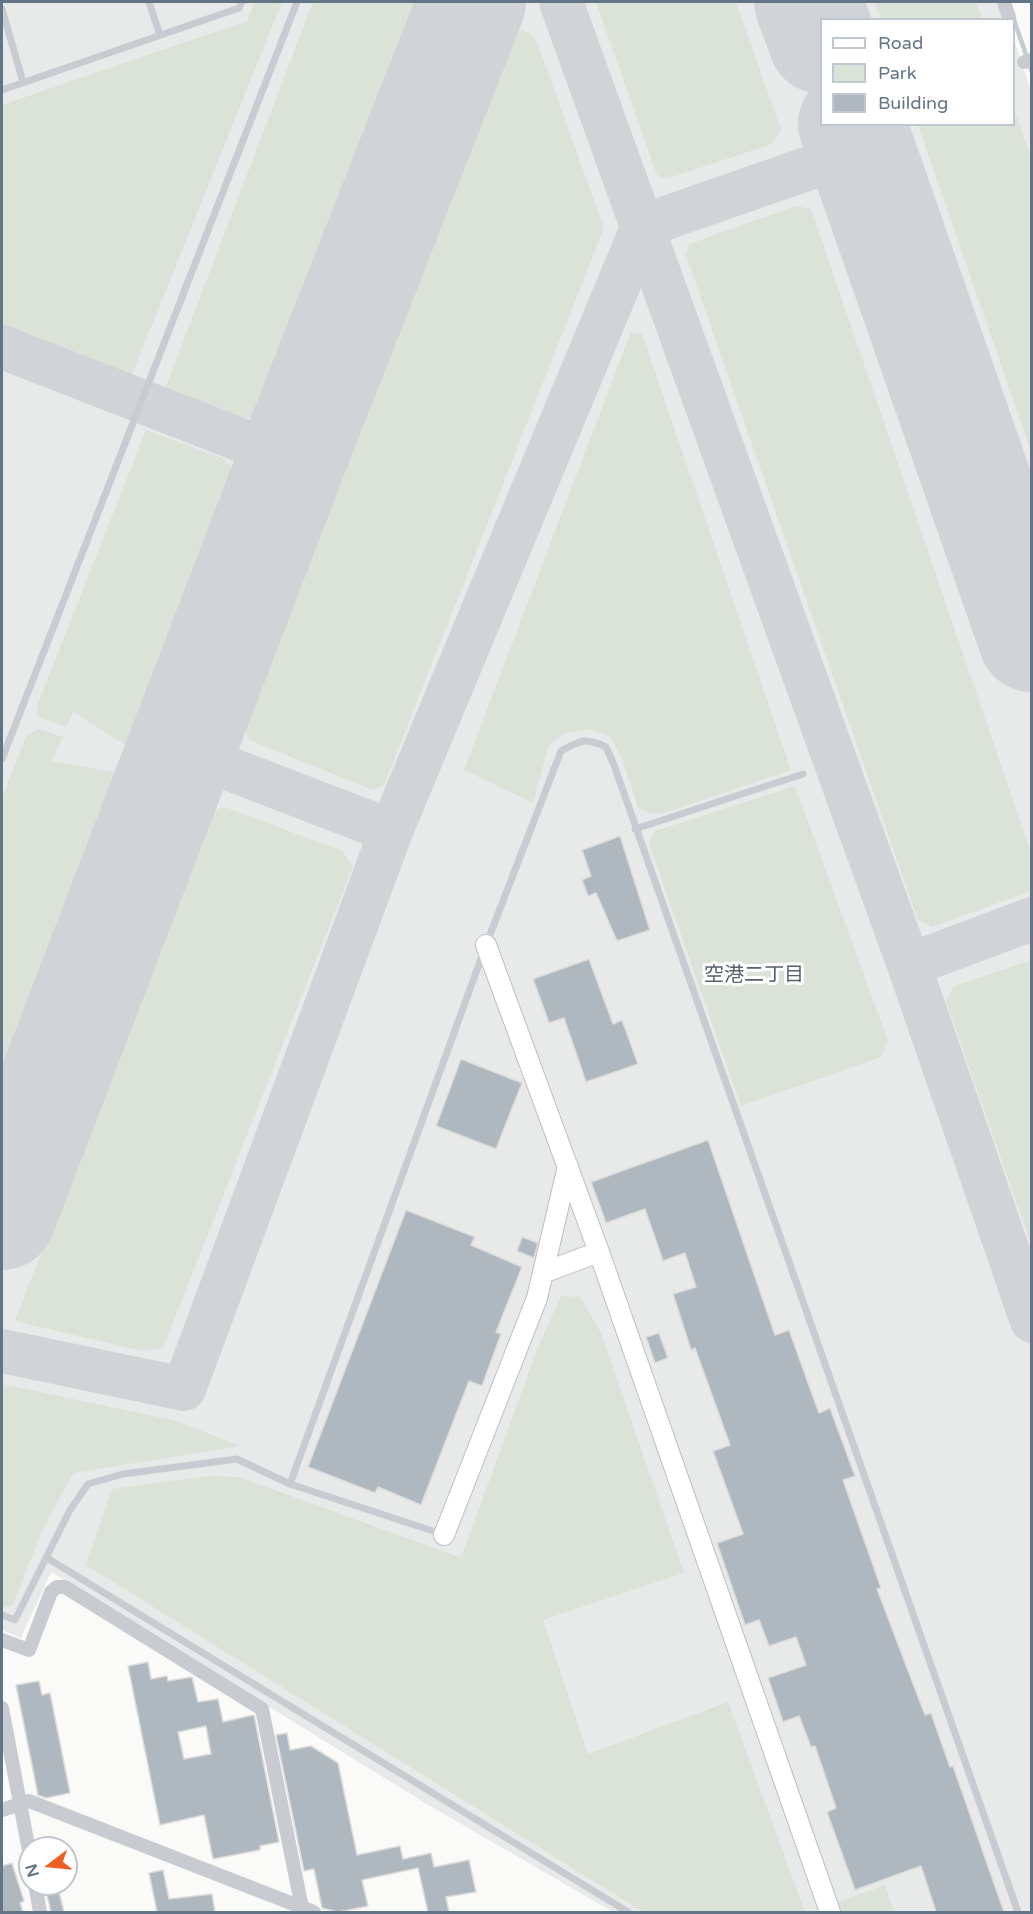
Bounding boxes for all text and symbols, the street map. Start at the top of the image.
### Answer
legend [820,18,1015,126]
text: Road [878,32,923,54]
text: Park [878,62,916,84]
text: Building [878,92,948,114]
district label: 空港二丁目 [704,964,804,988]
north arrow [18,1836,78,1896]
text: N [21,1861,44,1879]

